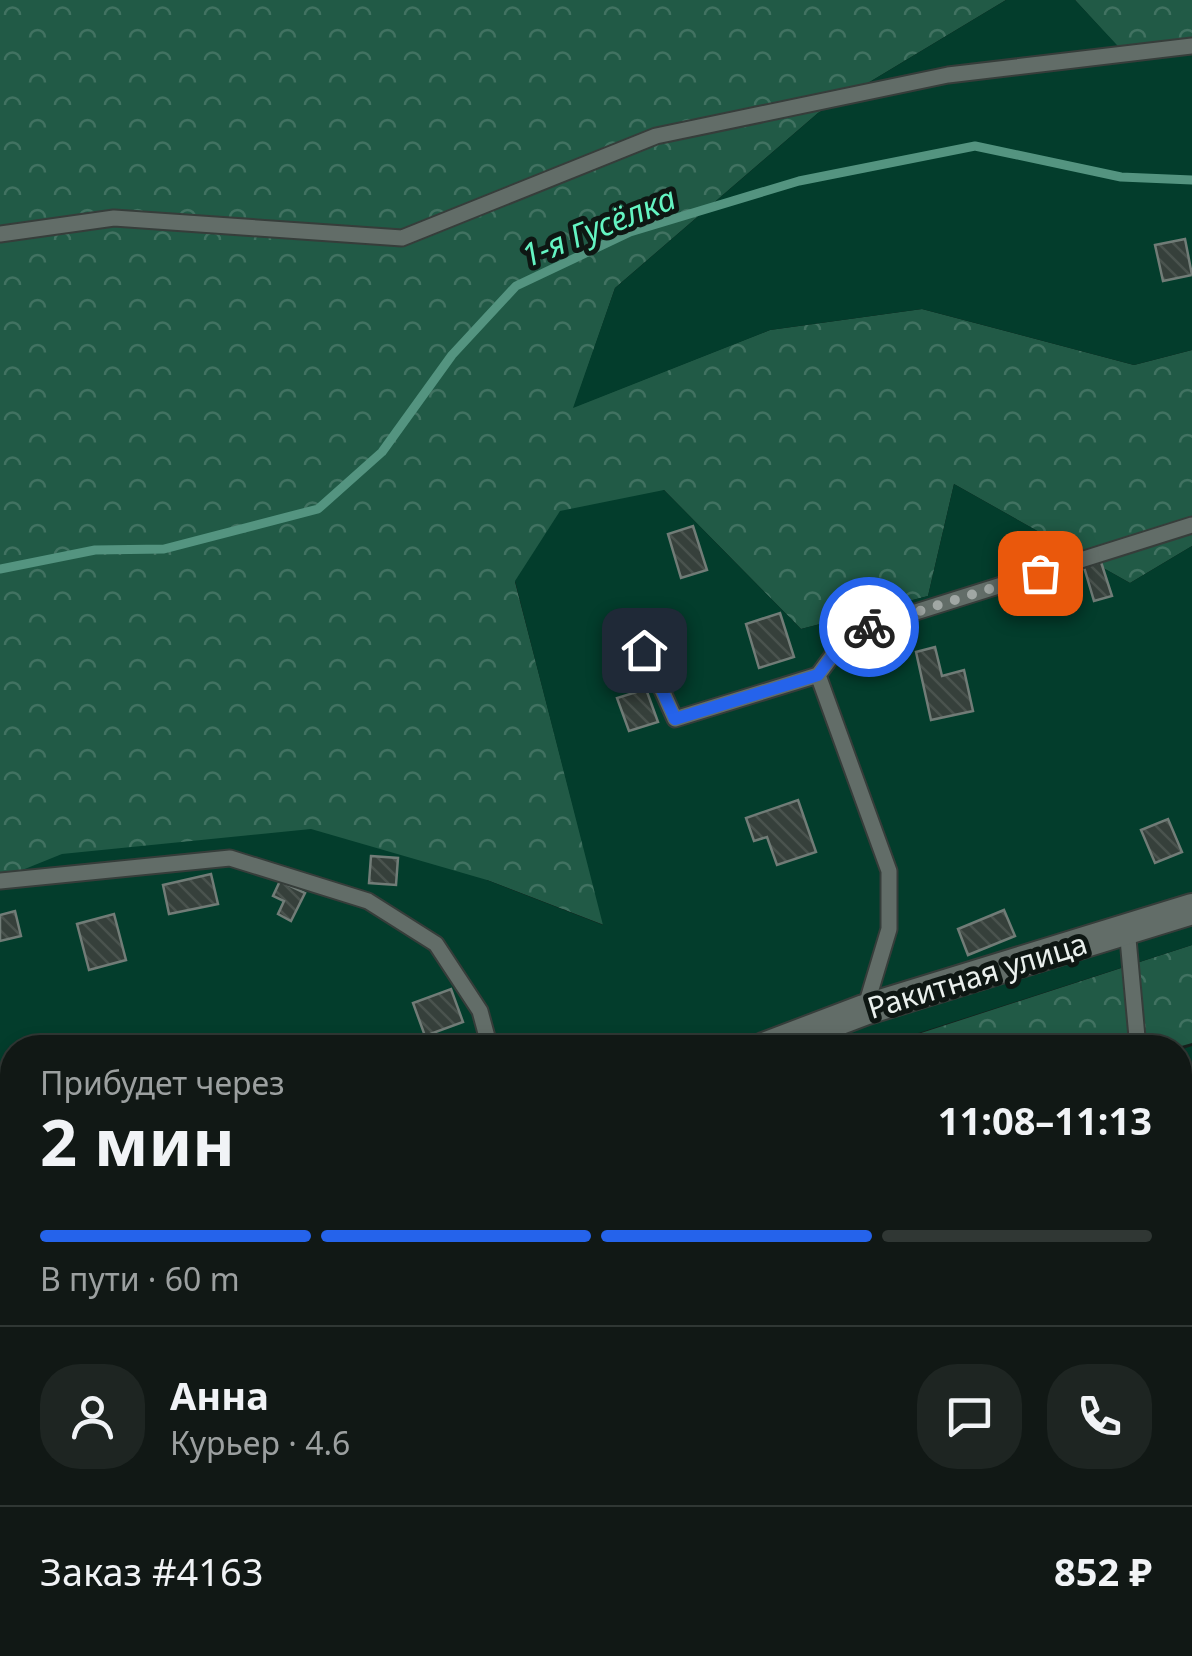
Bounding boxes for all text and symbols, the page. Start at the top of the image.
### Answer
water label: 1-я Гусёлка [514,176,682,276]
pin [998,531,1083,616]
icon: bag [1013,546,1068,601]
courier [819,577,919,677]
icon: bike [842,600,897,655]
pin [602,608,687,693]
icon: home [617,623,672,678]
street label: Ракитная улица [862,922,1092,1028]
text: Прибудет через [40,1061,285,1104]
text: 11:08–11:13 [938,1094,1152,1146]
text: 2 мин [40,1097,235,1185]
text: В пути · 60 m [40,1257,240,1300]
button: person [40,1364,145,1469]
button: chat [917,1364,1022,1469]
button: phone [1047,1364,1152,1469]
text: Анна [170,1369,269,1421]
text: Курьер · 4.6 [170,1421,350,1464]
text: Заказ #4163 [40,1545,264,1597]
text: 852 ₽ [1054,1545,1152,1597]

